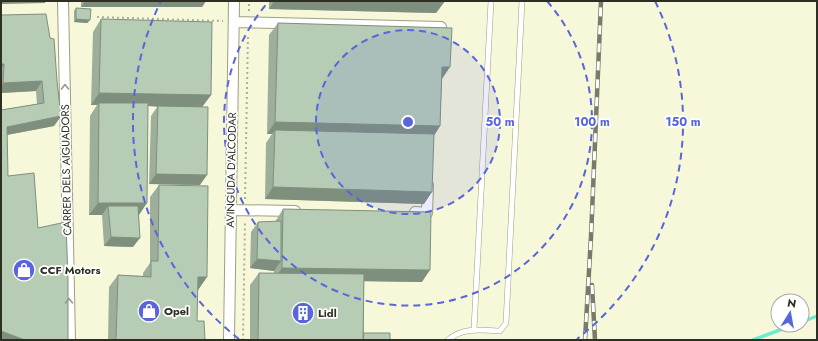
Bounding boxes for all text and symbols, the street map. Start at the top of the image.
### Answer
one-way arrow [61,84,69,90]
street label: CARRER DELS AIGUADORS [57,104,75,236]
street label: AVINGUDA D'ALCODAR [222,111,240,228]
text: 50 m [485,113,515,131]
text: 100 m [574,113,610,131]
text: 150 m [665,113,701,131]
centre of rings [401,115,415,129]
shop icon: CCF Motors [11,257,37,283]
place label: CCF Motors [40,262,101,278]
north arrow [770,293,810,333]
text: N [786,294,798,312]
one-way arrow [65,298,73,304]
shop icon: Opel [136,298,162,324]
building icon: Lidl [290,300,316,326]
place label: Opel [164,303,189,319]
place label: Lidl [318,305,337,321]

